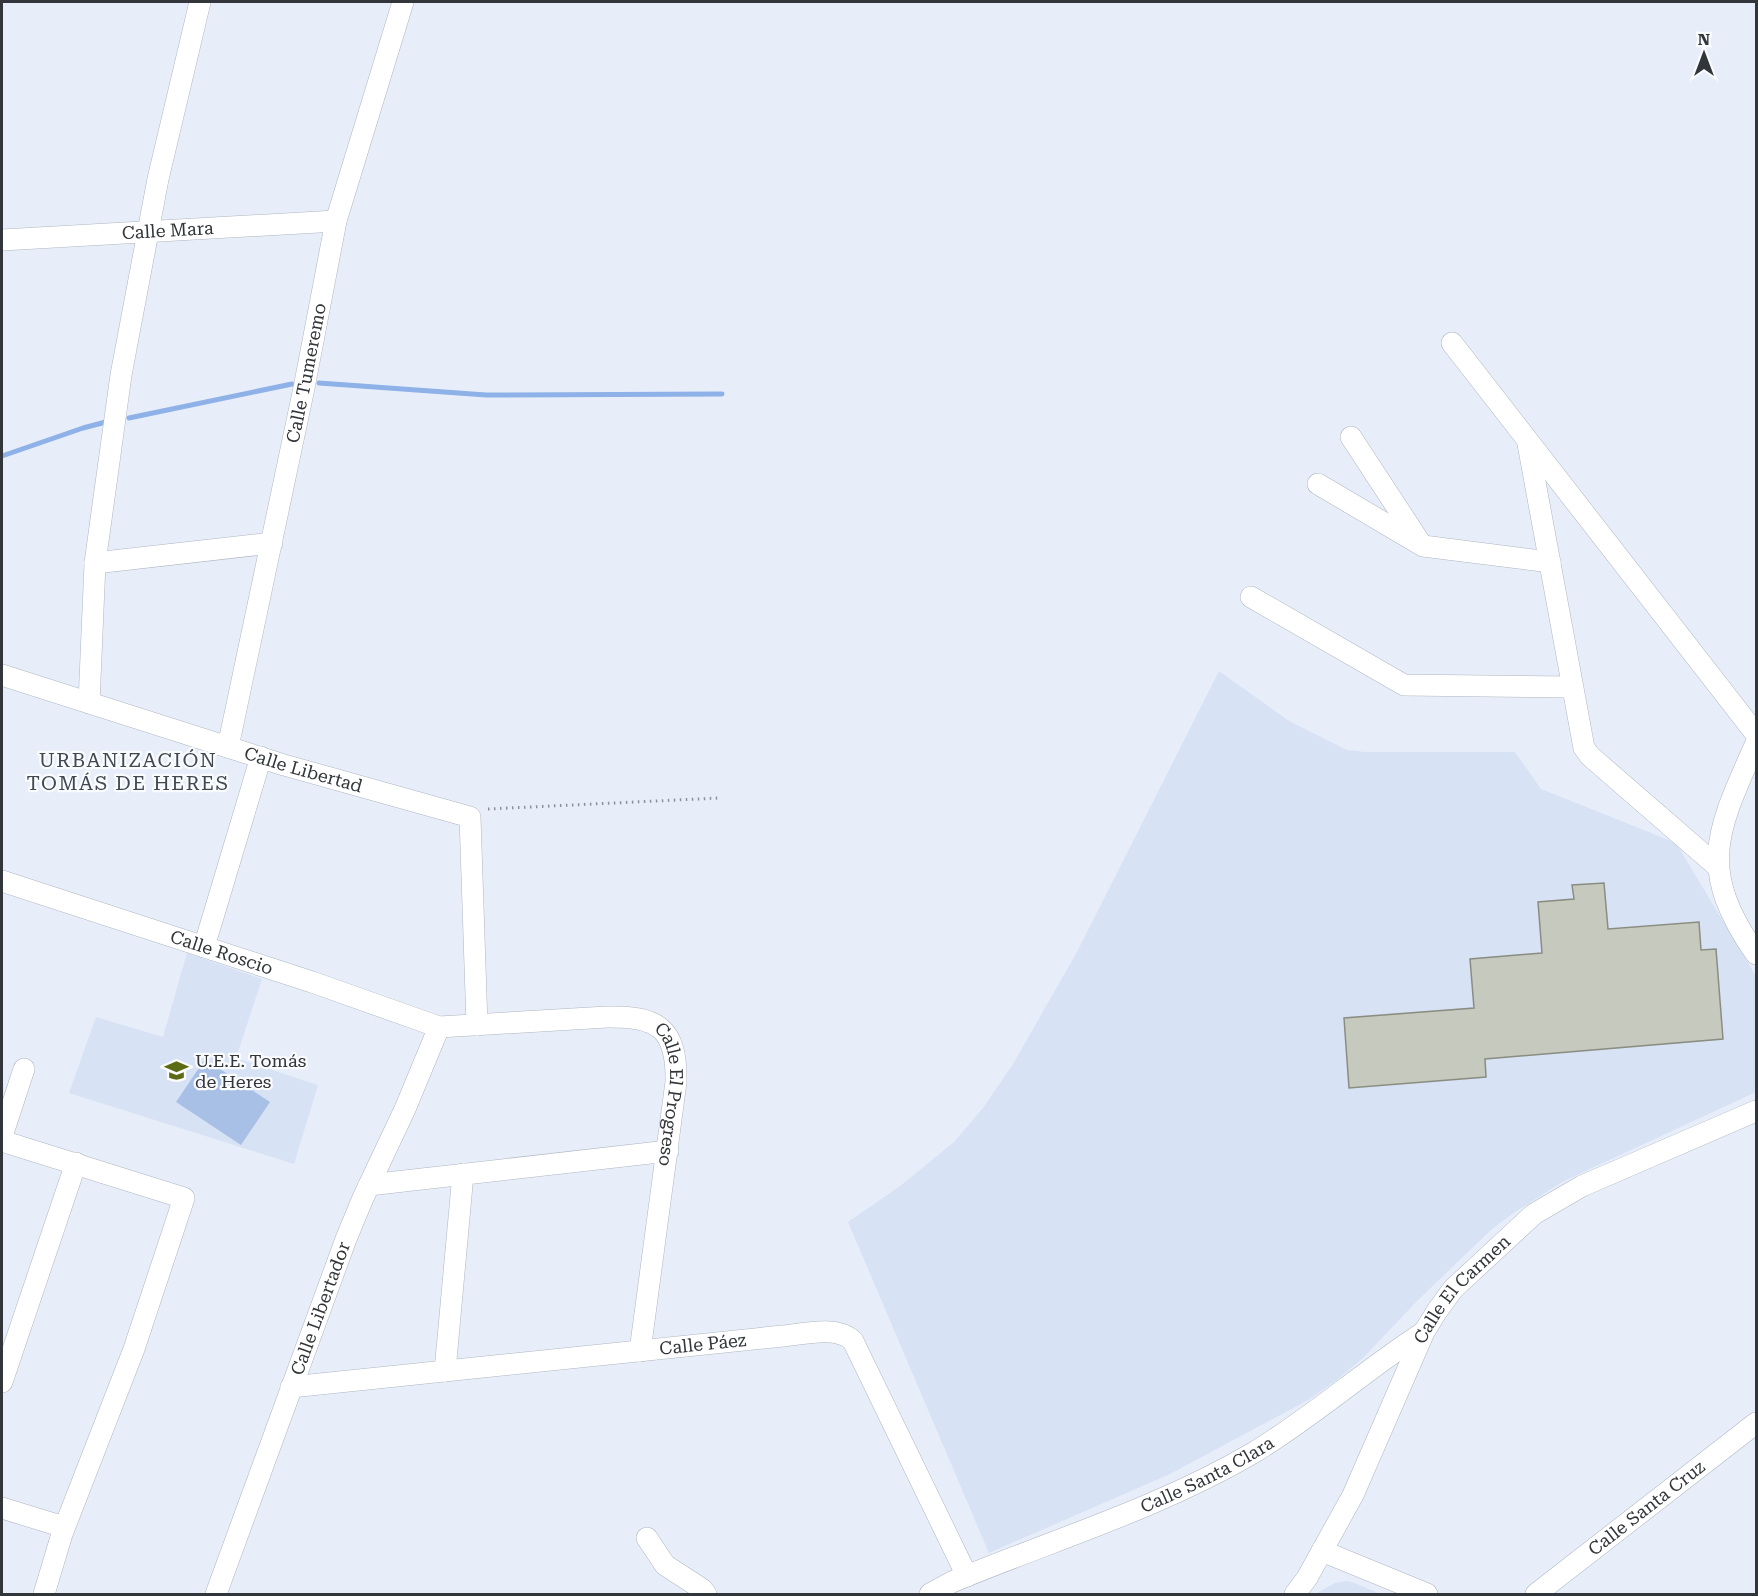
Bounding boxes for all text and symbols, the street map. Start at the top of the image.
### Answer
north arrow [1674,24,1734,84]
text: N [1698,30,1710,49]
street label: Calle Mara [121,217,214,243]
street label: Calle Tumeremo [282,301,330,445]
street label: Calle Libertad [242,742,365,797]
district label: URBANIZACIÓN TOMÁS DE HERES [27,748,229,795]
street label: Calle Roscio [168,926,276,979]
street label: Calle El Progreso [651,1018,687,1168]
place label: U.E.E. Tomás de Heres [195,1050,306,1092]
school or university icon: U.E.E. Tomás de Heres [164,1058,190,1084]
street label: Calle El Carmen [1409,1230,1515,1347]
street label: Calle Libertador [286,1239,354,1378]
street label: Calle Páez [658,1329,748,1359]
street label: Calle Santa Clara [1137,1432,1278,1517]
street label: Calle Santa Cruz [1584,1455,1709,1560]

